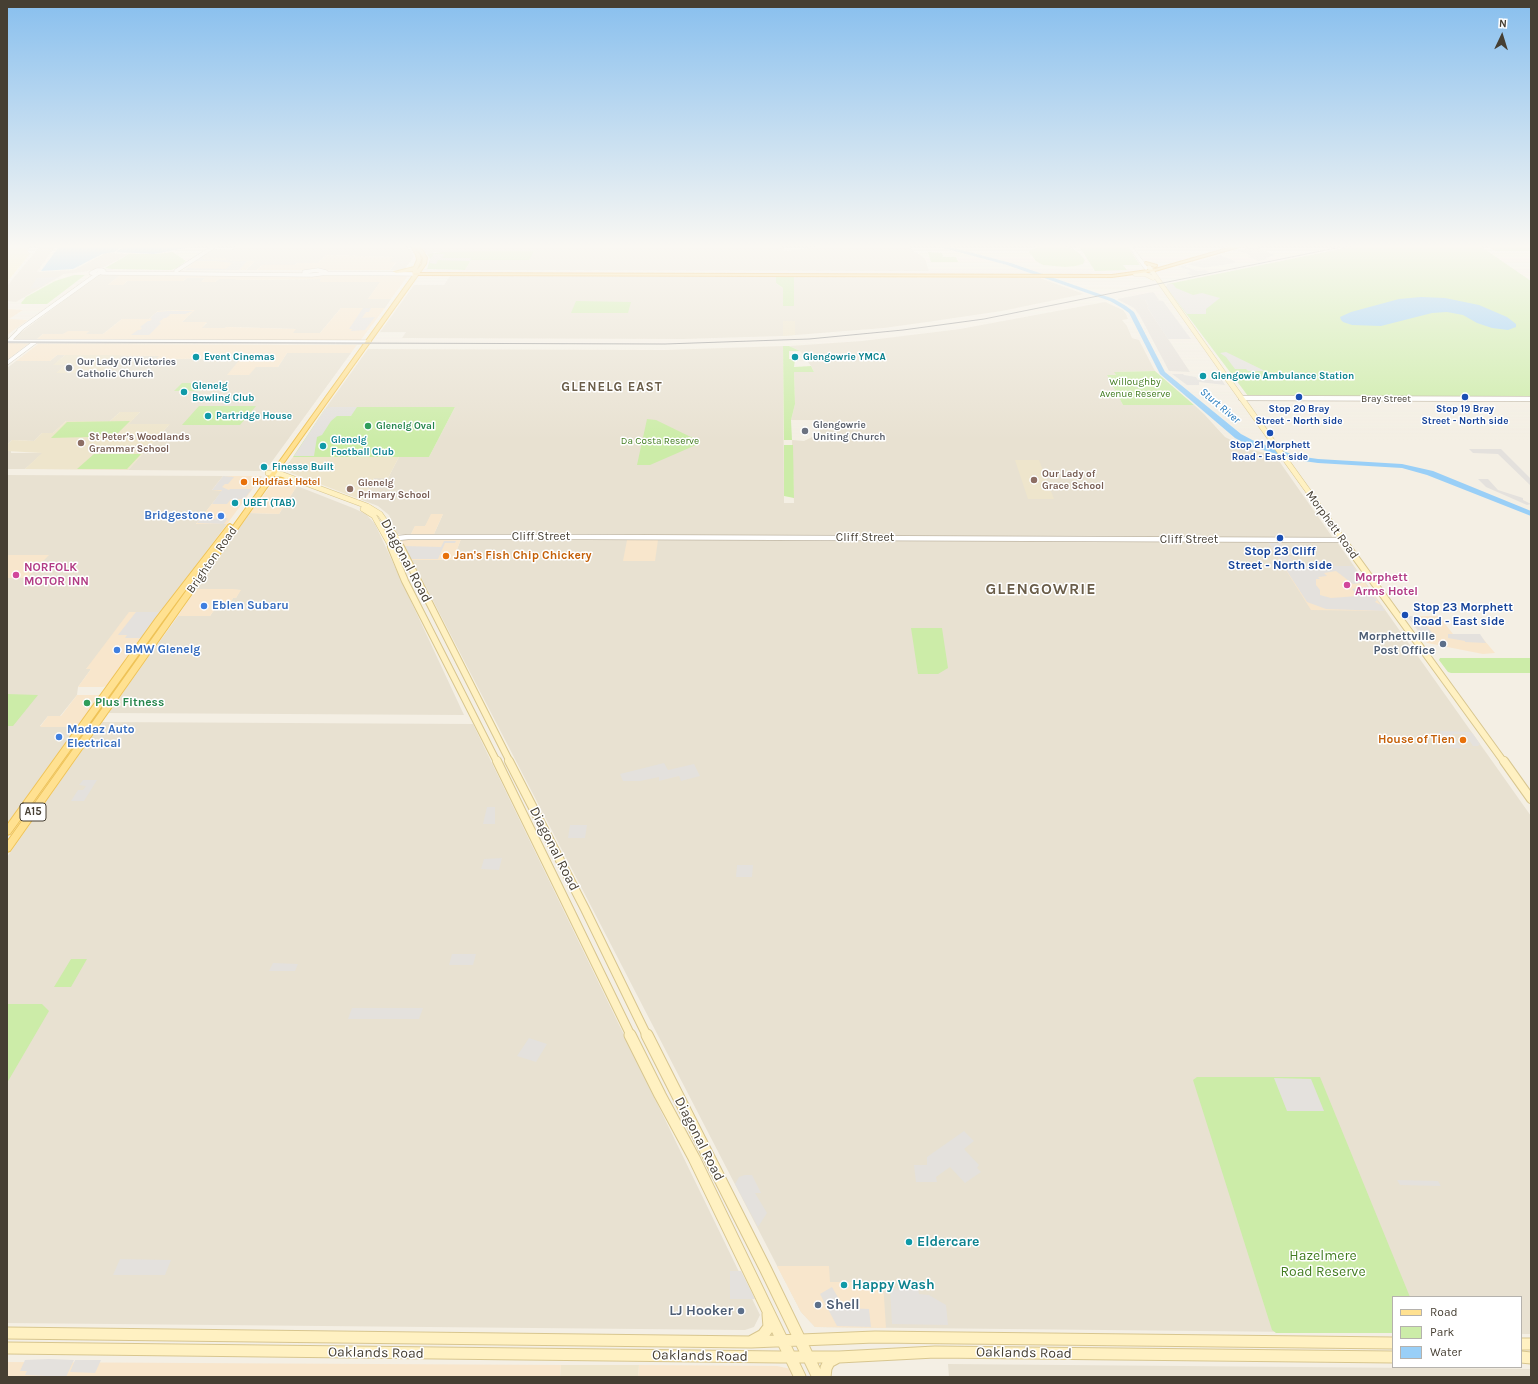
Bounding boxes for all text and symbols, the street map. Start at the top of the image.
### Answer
north arrow [1482,16,1522,56]
text: N [1498,17,1507,30]
place label: Event Cinemas [204,351,275,363]
place label: Glengowrie YMCA [803,351,886,363]
marker: Event Cinemas [191,352,201,362]
marker: Glengowrie YMCA [790,352,800,362]
place label: Our Lady Of Victories Catholic Church [77,356,176,380]
marker: Our Lady Of Victories Catholic Church [64,363,74,373]
place label: Glengowie Ambulance Station [1211,370,1354,382]
marker: Glengowie Ambulance Station [1198,371,1208,381]
park label: Willoughby Avenue Reserve [1100,376,1170,400]
district label: GLENELG EAST [561,379,663,395]
place label: Glenelg Bowling Club [192,380,254,404]
water label: Sturt River [1197,385,1243,427]
marker: Glenelg Bowling Club [179,387,189,397]
marker: Stop 20 Bray Street - North side [1294,392,1304,402]
marker: Stop 19 Bray Street - North side [1460,392,1470,402]
street label: Bray Street [1361,393,1411,405]
place label: Stop 20 Bray Street - North side [1255,403,1343,426]
place label: Stop 19 Bray Street - North side [1421,403,1509,426]
place label: Partridge House [216,410,292,422]
marker: Partridge House [203,411,213,421]
place label: Glengowrie Uniting Church [813,419,885,442]
place label: Glenelg Oval [376,420,435,432]
marker: Glenelg Oval [363,421,373,431]
marker: Glengowrie Uniting Church [800,426,810,436]
marker: Stop 21 Morphett Road - East side [1265,428,1275,438]
place label: St Peter’s Woodlands Grammar School [89,431,190,454]
place label: Glenelg Football Club [331,434,394,458]
park label: Da Costa Reserve [621,435,699,447]
marker: St Peter’s Woodlands Grammar School [76,438,86,448]
place label: Stop 21 Morphett Road - East side [1230,439,1310,462]
marker: Glenelg Football Club [318,441,328,451]
place label: Finesse Built [272,461,334,473]
marker: Finesse Built [259,462,269,472]
place label: Our Lady of Grace School [1042,468,1104,492]
marker: Our Lady of Grace School [1029,475,1039,485]
place label: Holdfast Hotel [252,476,320,488]
marker: Holdfast Hotel [239,477,249,487]
place label: Glenelg Primary School [358,477,430,500]
marker: Glenelg Primary School [345,484,355,494]
street label: Morphett Road [1302,488,1362,562]
place label: UBET (TAB) [243,497,296,509]
marker: UBET (TAB) [230,498,240,508]
place label: Bridgestone [144,509,213,523]
marker: Bridgestone [216,511,226,521]
street label: Diagonal Road [377,516,435,606]
street label: Brighton Road [184,524,240,596]
street label: Cliff Street [512,530,570,544]
street label: Cliff Street [836,531,894,545]
street label: Cliff Street [1160,533,1218,547]
marker: Stop 23 Cliff Street - North side [1275,533,1285,543]
place label: Stop 23 Cliff Street - North side [1228,545,1332,573]
place label: Jan's Fish Chip Chickery [454,549,592,563]
marker: Jan's Fish Chip Chickery [441,551,451,561]
place label: NORFOLK MOTOR INN [24,561,89,589]
marker: NORFOLK MOTOR INN [11,570,21,580]
place label: Morphett Arms Hotel [1355,571,1418,599]
district label: GLENGOWRIE [985,579,1097,599]
marker: Morphett Arms Hotel [1342,580,1352,590]
place label: Eblen Subaru [212,599,289,613]
marker: Eblen Subaru [199,601,209,611]
place label: Stop 23 Morphett Road - East side [1413,601,1513,629]
marker: Stop 23 Morphett Road - East side [1400,610,1410,620]
place label: Morphettville Post Office [1359,630,1435,658]
marker: Morphettville Post Office [1438,639,1448,649]
place label: BMW Glenelg [125,643,200,657]
marker: BMW Glenelg [112,645,122,655]
place label: Plus Fitness [95,696,164,710]
marker: Plus Fitness [82,698,92,708]
place label: Madaz Auto Electrical [67,723,134,751]
marker: Madaz Auto Electrical [54,732,64,742]
place label: House of Tien [1378,733,1455,747]
marker: House of Tien [1458,735,1468,745]
road number: A15 [20,803,46,821]
street label: Diagonal Road [526,804,582,894]
street label: Diagonal Road [671,1094,727,1184]
place label: Eldercare [917,1234,980,1250]
marker: Eldercare [904,1237,914,1247]
park label: Hazelmere Road Reserve [1280,1248,1366,1280]
place label: Happy Wash [852,1277,935,1293]
marker: Happy Wash [839,1280,849,1290]
legend [1392,1296,1522,1368]
place label: Shell [826,1297,860,1313]
marker: Shell [813,1300,823,1310]
place label: LJ Hooker [669,1303,733,1319]
text: Road [1430,1305,1458,1319]
marker: LJ Hooker [736,1306,746,1316]
text: Park [1430,1325,1454,1339]
street label: Oaklands Road [328,1344,424,1362]
street label: Oaklands Road [976,1344,1072,1362]
text: Water [1430,1345,1462,1359]
street label: Oaklands Road [652,1347,748,1365]

